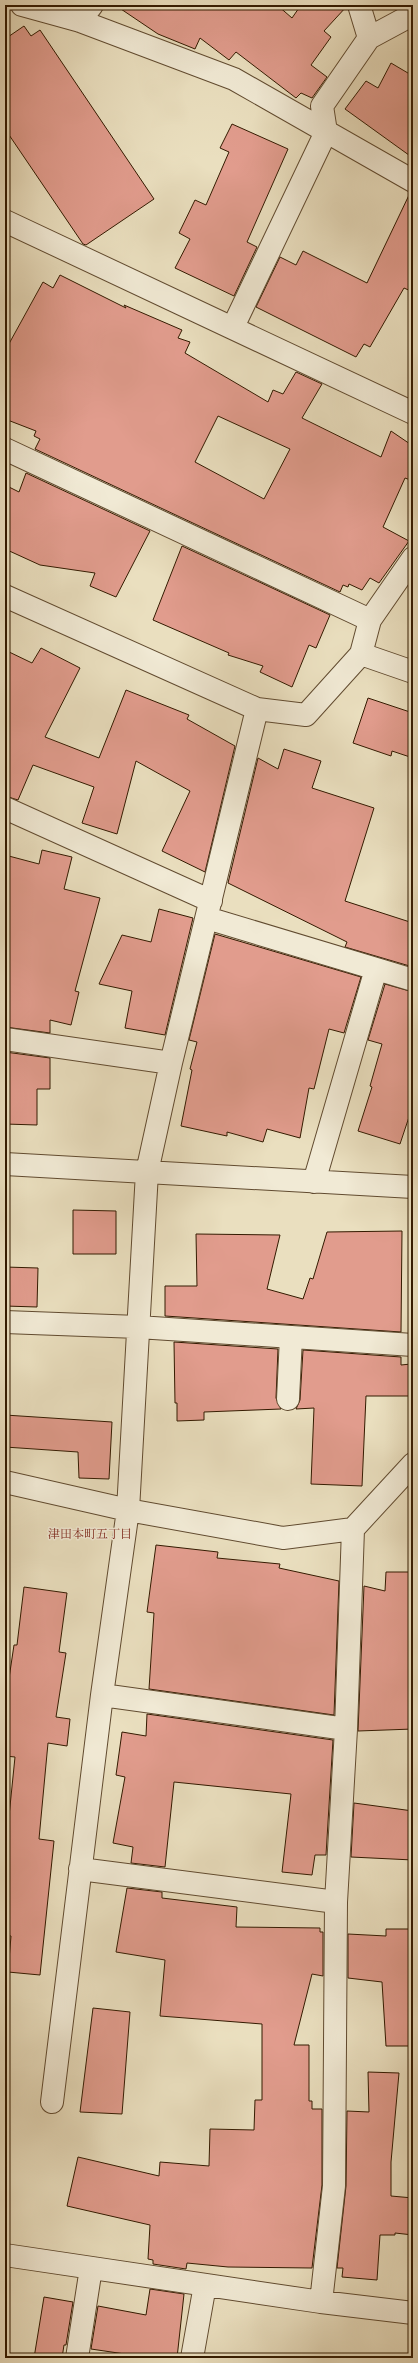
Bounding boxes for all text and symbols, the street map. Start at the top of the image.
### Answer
district label: 津田本町五丁目 [48,1526,132,1541]

